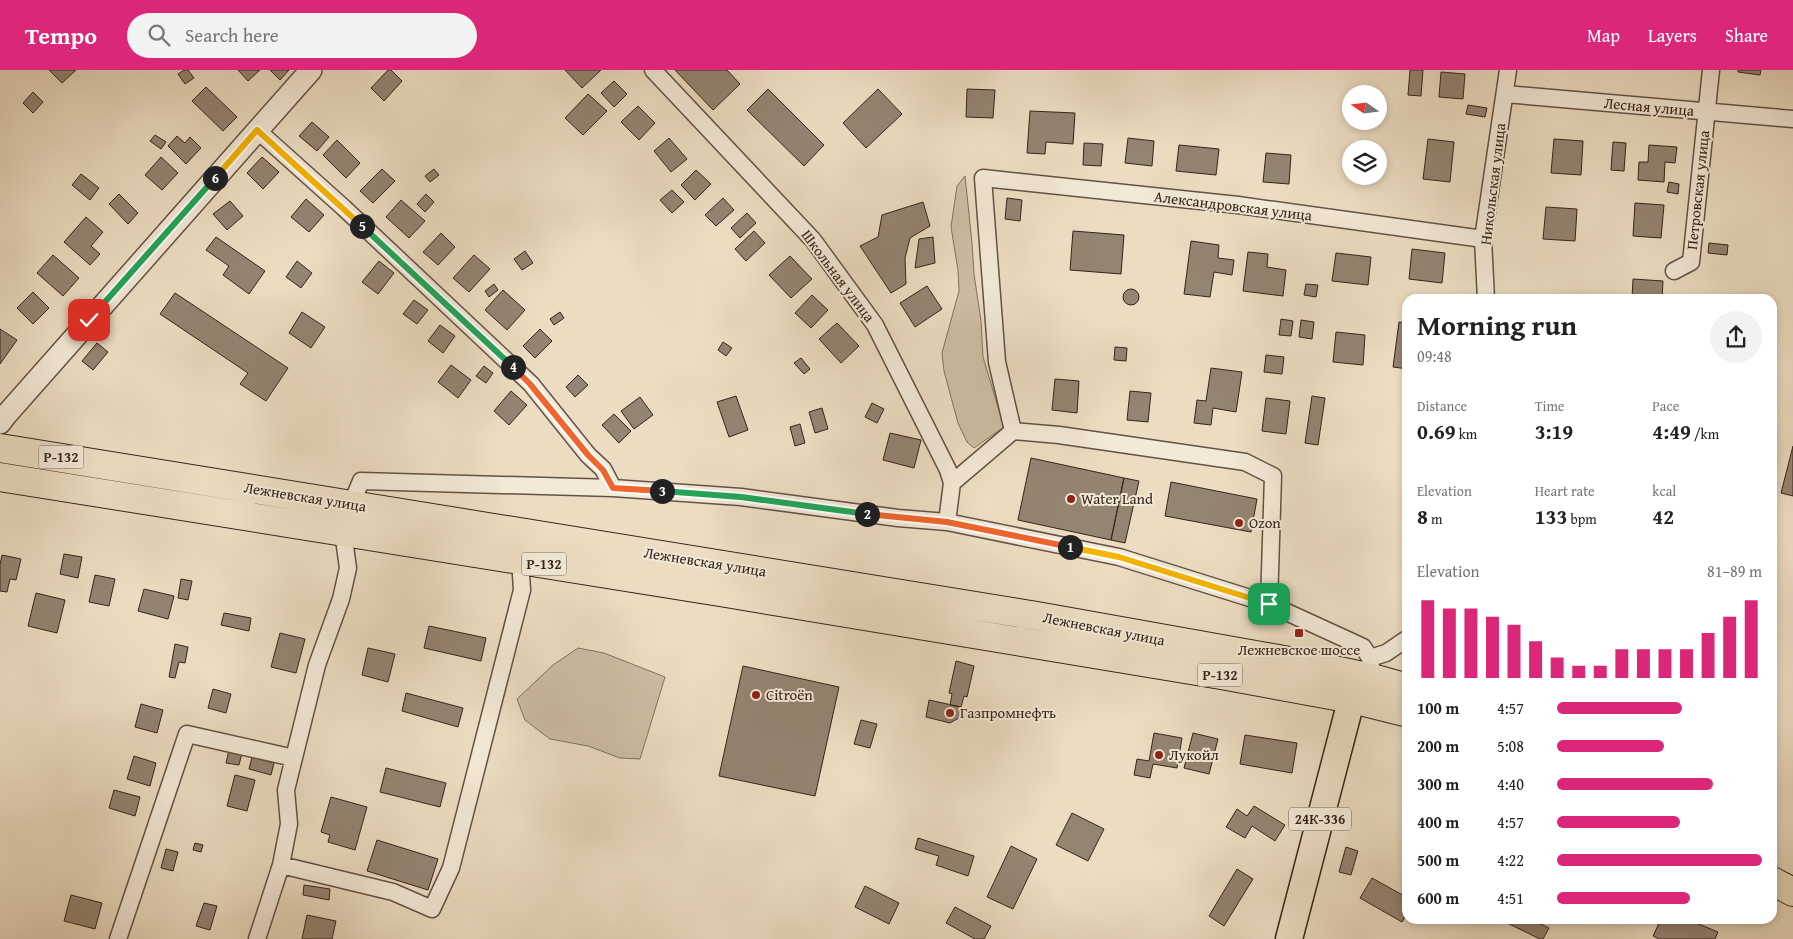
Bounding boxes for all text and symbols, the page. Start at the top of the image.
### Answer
search box [127,13,477,58]
text: Tempo [25,18,97,53]
icon: search [145,21,173,49]
text: Search here [185,21,279,49]
text: Map [1587,22,1620,49]
text: Layers [1648,22,1697,49]
text: Share [1725,22,1768,49]
north arrow [1342,85,1388,130]
map controls [1342,85,1387,185]
street label: Лесная улица [1603,92,1696,121]
street label: Никольская улица [1475,121,1511,246]
street label: Петровская улица [1681,128,1714,251]
button: layers [1342,140,1387,185]
pin: 6 [202,166,228,190]
text: 6 [212,168,219,188]
street label: Александровская улица [1153,185,1314,226]
pin: 5 [350,214,374,238]
text: 5 [359,216,366,236]
street label: Школьная улица [797,225,881,327]
pin [68,299,110,341]
text: Morning run [1417,304,1577,345]
icon: check [75,306,103,334]
button: share [1710,311,1762,363]
text: 09:48 [1417,344,1452,368]
pin: 4 [500,354,526,380]
text: 4 [510,357,517,377]
text: Distance [1417,396,1467,416]
text: Time [1535,396,1564,416]
text: Pace [1652,396,1679,416]
text: 0.69 [1417,416,1456,447]
text: 3:19 [1535,416,1573,447]
text: 4:49 [1652,416,1691,447]
text: km [1456,424,1477,444]
text: /km [1691,424,1719,444]
road number: Р-132 [38,446,84,468]
street label: Лежневская улица [242,476,369,517]
pin: 3 [650,478,674,504]
text: 3 [659,481,666,501]
text: Elevation [1417,481,1472,501]
text: Heart rate [1535,481,1595,501]
text: kcal [1652,481,1676,501]
place label: Water Land [1081,488,1153,509]
marker: Water Land [1065,493,1077,505]
text: 8 [1417,501,1428,532]
text: 133 [1535,501,1567,532]
text: 42 [1652,501,1674,532]
pin: 2 [854,502,880,526]
text: 2 [864,504,871,524]
text: m [1428,509,1442,529]
text: bpm [1567,509,1597,529]
place label: Ozon [1249,512,1281,533]
marker: Ozon [1233,517,1245,529]
pin: 1 [1058,534,1082,560]
text: 1 [1067,537,1074,557]
street label: Лежневская улица [642,541,769,582]
road number: Р-132 [522,552,566,576]
text: Elevation [1417,559,1480,583]
text: 81–89 m [1707,559,1762,583]
pin [1248,583,1290,625]
icon: arrive [1255,590,1283,618]
street label: Лежневская улица [1041,606,1168,651]
marker: Лежневское шоссе [1293,627,1305,639]
place label: Лежневское шоссе [1238,639,1360,660]
road number: Р-132 [1198,664,1242,686]
place label: Citroën [766,684,813,705]
marker: Citroën [750,689,762,701]
text: 100 m [1417,696,1459,720]
text: 4:57 [1497,696,1524,720]
place label: Газпромнефть [960,702,1056,723]
marker: Газпромнефть [944,707,956,719]
text: 200 m [1417,734,1459,758]
text: 5:08 [1497,734,1524,758]
place label: Лукойл [1169,744,1219,765]
marker: Лукойл [1153,749,1165,761]
text: 300 m [1417,772,1459,796]
text: 4:40 [1497,772,1524,796]
road number: 24К-336 [1289,808,1351,831]
text: 400 m [1417,810,1459,834]
text: 4:57 [1497,810,1524,834]
text: 500 m [1417,848,1459,872]
text: 4:22 [1497,848,1524,872]
text: 600 m [1417,886,1459,910]
text: 4:51 [1497,886,1524,910]

